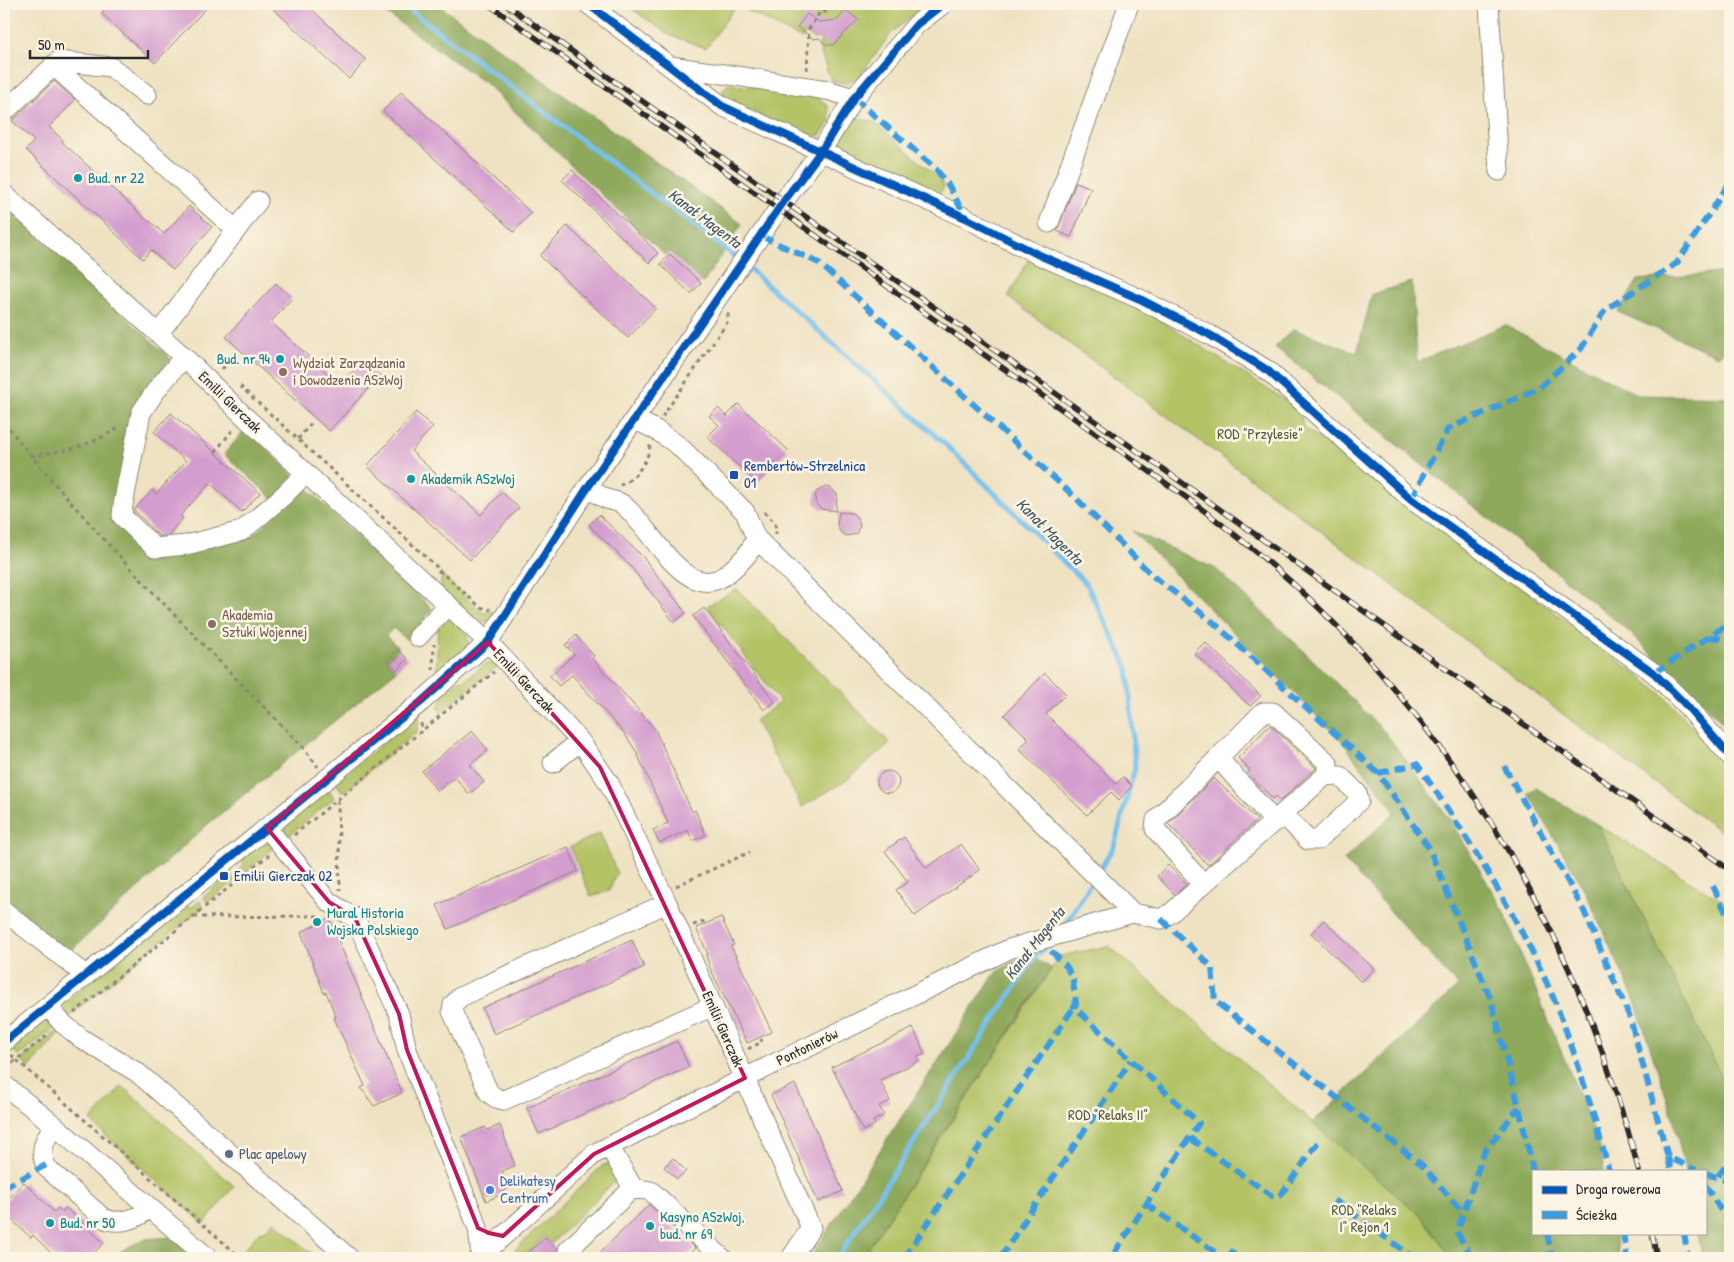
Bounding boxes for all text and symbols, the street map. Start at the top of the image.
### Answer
scale bar [30,28,148,60]
text: 50 m [38,34,65,55]
place label: Bud. nr 22 [88,167,144,188]
marker: Bud. nr 22 [72,172,84,184]
water label: Kanał Magenta [664,183,747,254]
place label: Bud. nr 94 [217,348,270,369]
place label: Wydział Zarządzania i Dowodzenia ASzWoj [293,352,405,390]
marker: Bud. nr 94 [274,353,286,365]
street label: Emilii Gierczak [194,366,267,437]
marker: Wydział Zarządzania i Dowodzenia ASzWoj [277,366,289,378]
park label: ROD "Przylesie" [1217,423,1303,444]
place label: Rembertów-Strzelnica 01 [744,455,865,493]
place label: Akademik ASzWoj [421,468,515,489]
marker: Rembertów-Strzelnica 01 [728,469,740,481]
marker: Akademik ASzWoj [405,473,417,485]
water label: Kanał Magenta [1012,493,1089,570]
place label: Akademia Sztuki Wojennej [222,604,307,642]
marker: Akademia Sztuki Wojennej [206,618,218,630]
street label: Emilii Gierczak [489,644,560,717]
place label: Emilii Gierczak 02 [234,865,332,886]
marker: Emilii Gierczak 02 [218,870,230,882]
water label: Kanał Magenta [999,901,1070,984]
place label: Mural Historia Wojska Polskiego [327,902,418,940]
marker: Mural Historia Wojska Polskiego [311,916,323,928]
street label: Emilii Gierczak [697,988,750,1070]
street label: Pontonierów [772,1023,841,1070]
park label: ROD "Relaks II" [1068,1104,1148,1125]
place label: Plac apelowy [239,1143,307,1164]
marker: Plac apelowy [223,1148,235,1160]
place label: Delikatesy Centrum [500,1170,556,1208]
legend [1532,1170,1706,1234]
text: Droga rowerowa [1576,1178,1660,1199]
marker: Delikatesy Centrum [484,1184,496,1196]
park label: ROD "Relaks I" Rejon 1 [1332,1199,1397,1237]
text: Ścieżka [1576,1204,1617,1225]
place label: Kasyno ASzWoj, bud. nr 69 [660,1206,745,1244]
place label: Bud. nr 50 [60,1212,115,1233]
marker: Bud. nr 50 [44,1217,56,1229]
marker: Kasyno ASzWoj, bud. nr 69 [644,1220,656,1232]

